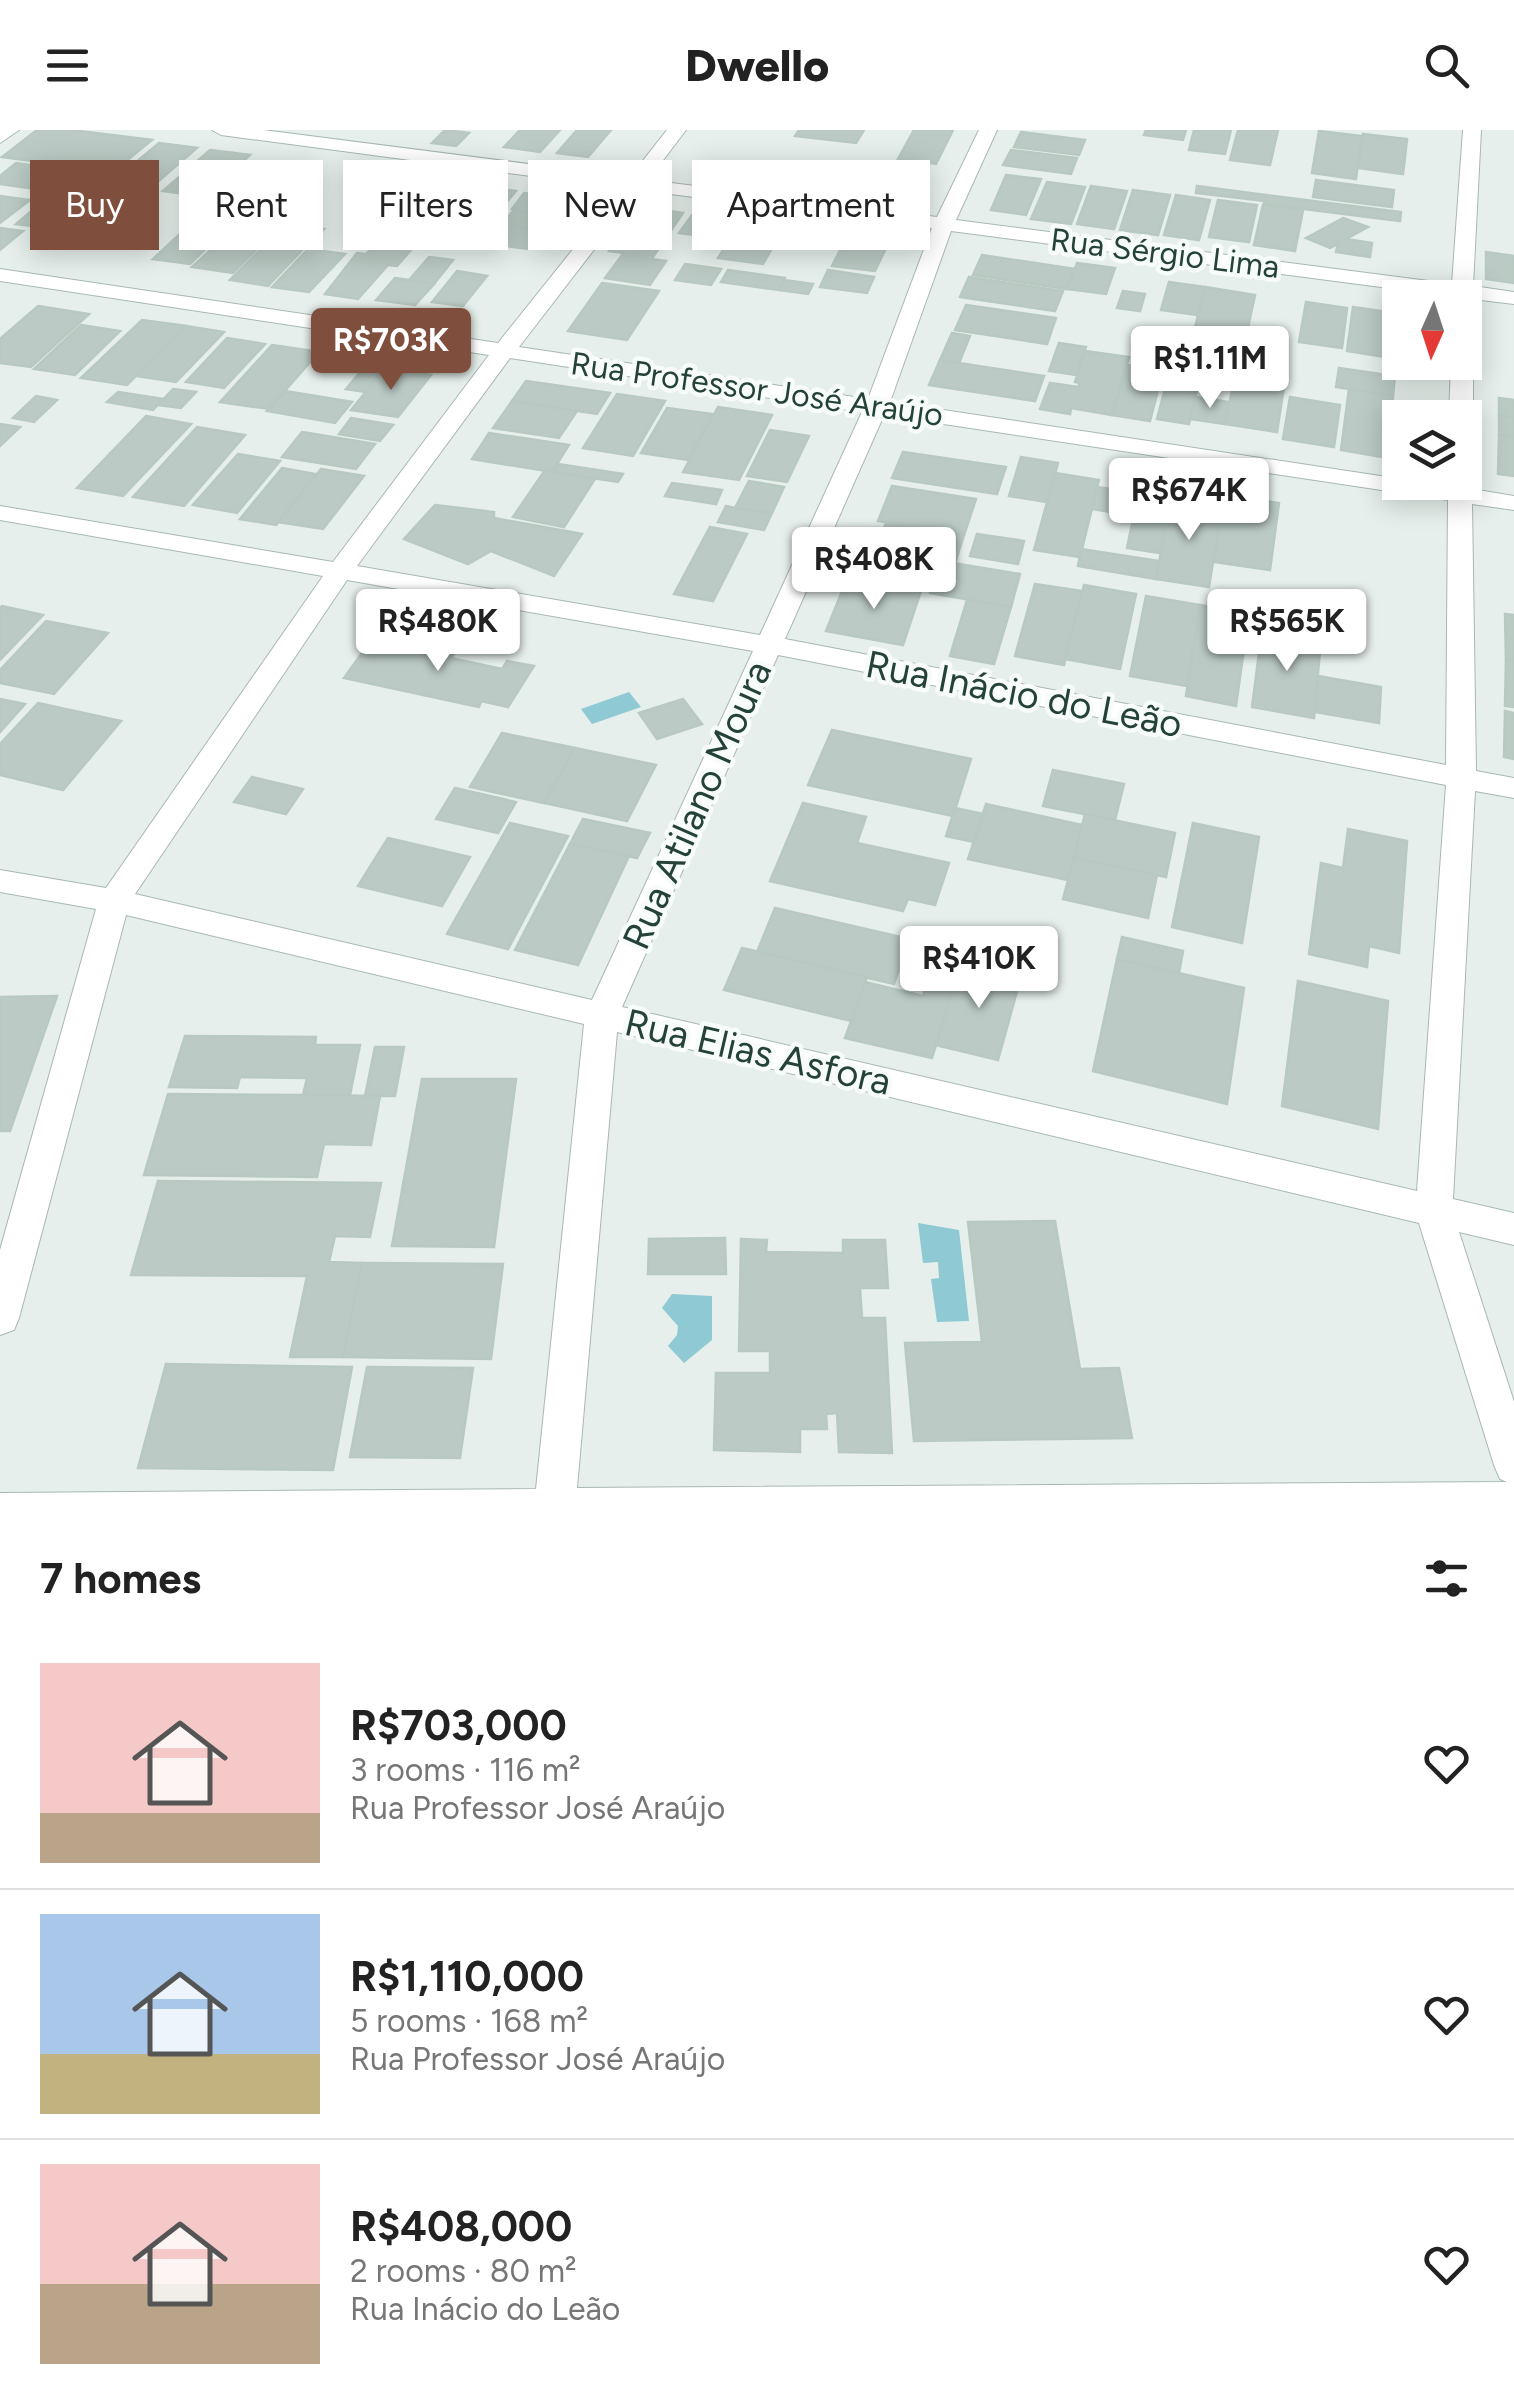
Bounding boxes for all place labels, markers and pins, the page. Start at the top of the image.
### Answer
pin: R$703K [310,308,472,393]
pin: R$1.11M [1118,326,1302,411]
pin: R$674K [1108,458,1270,543]
pin: R$408K [793,527,955,612]
pin: R$480K [357,589,519,674]
pin: R$565K [1206,589,1368,674]
pin: R$410K [898,926,1060,1011]

